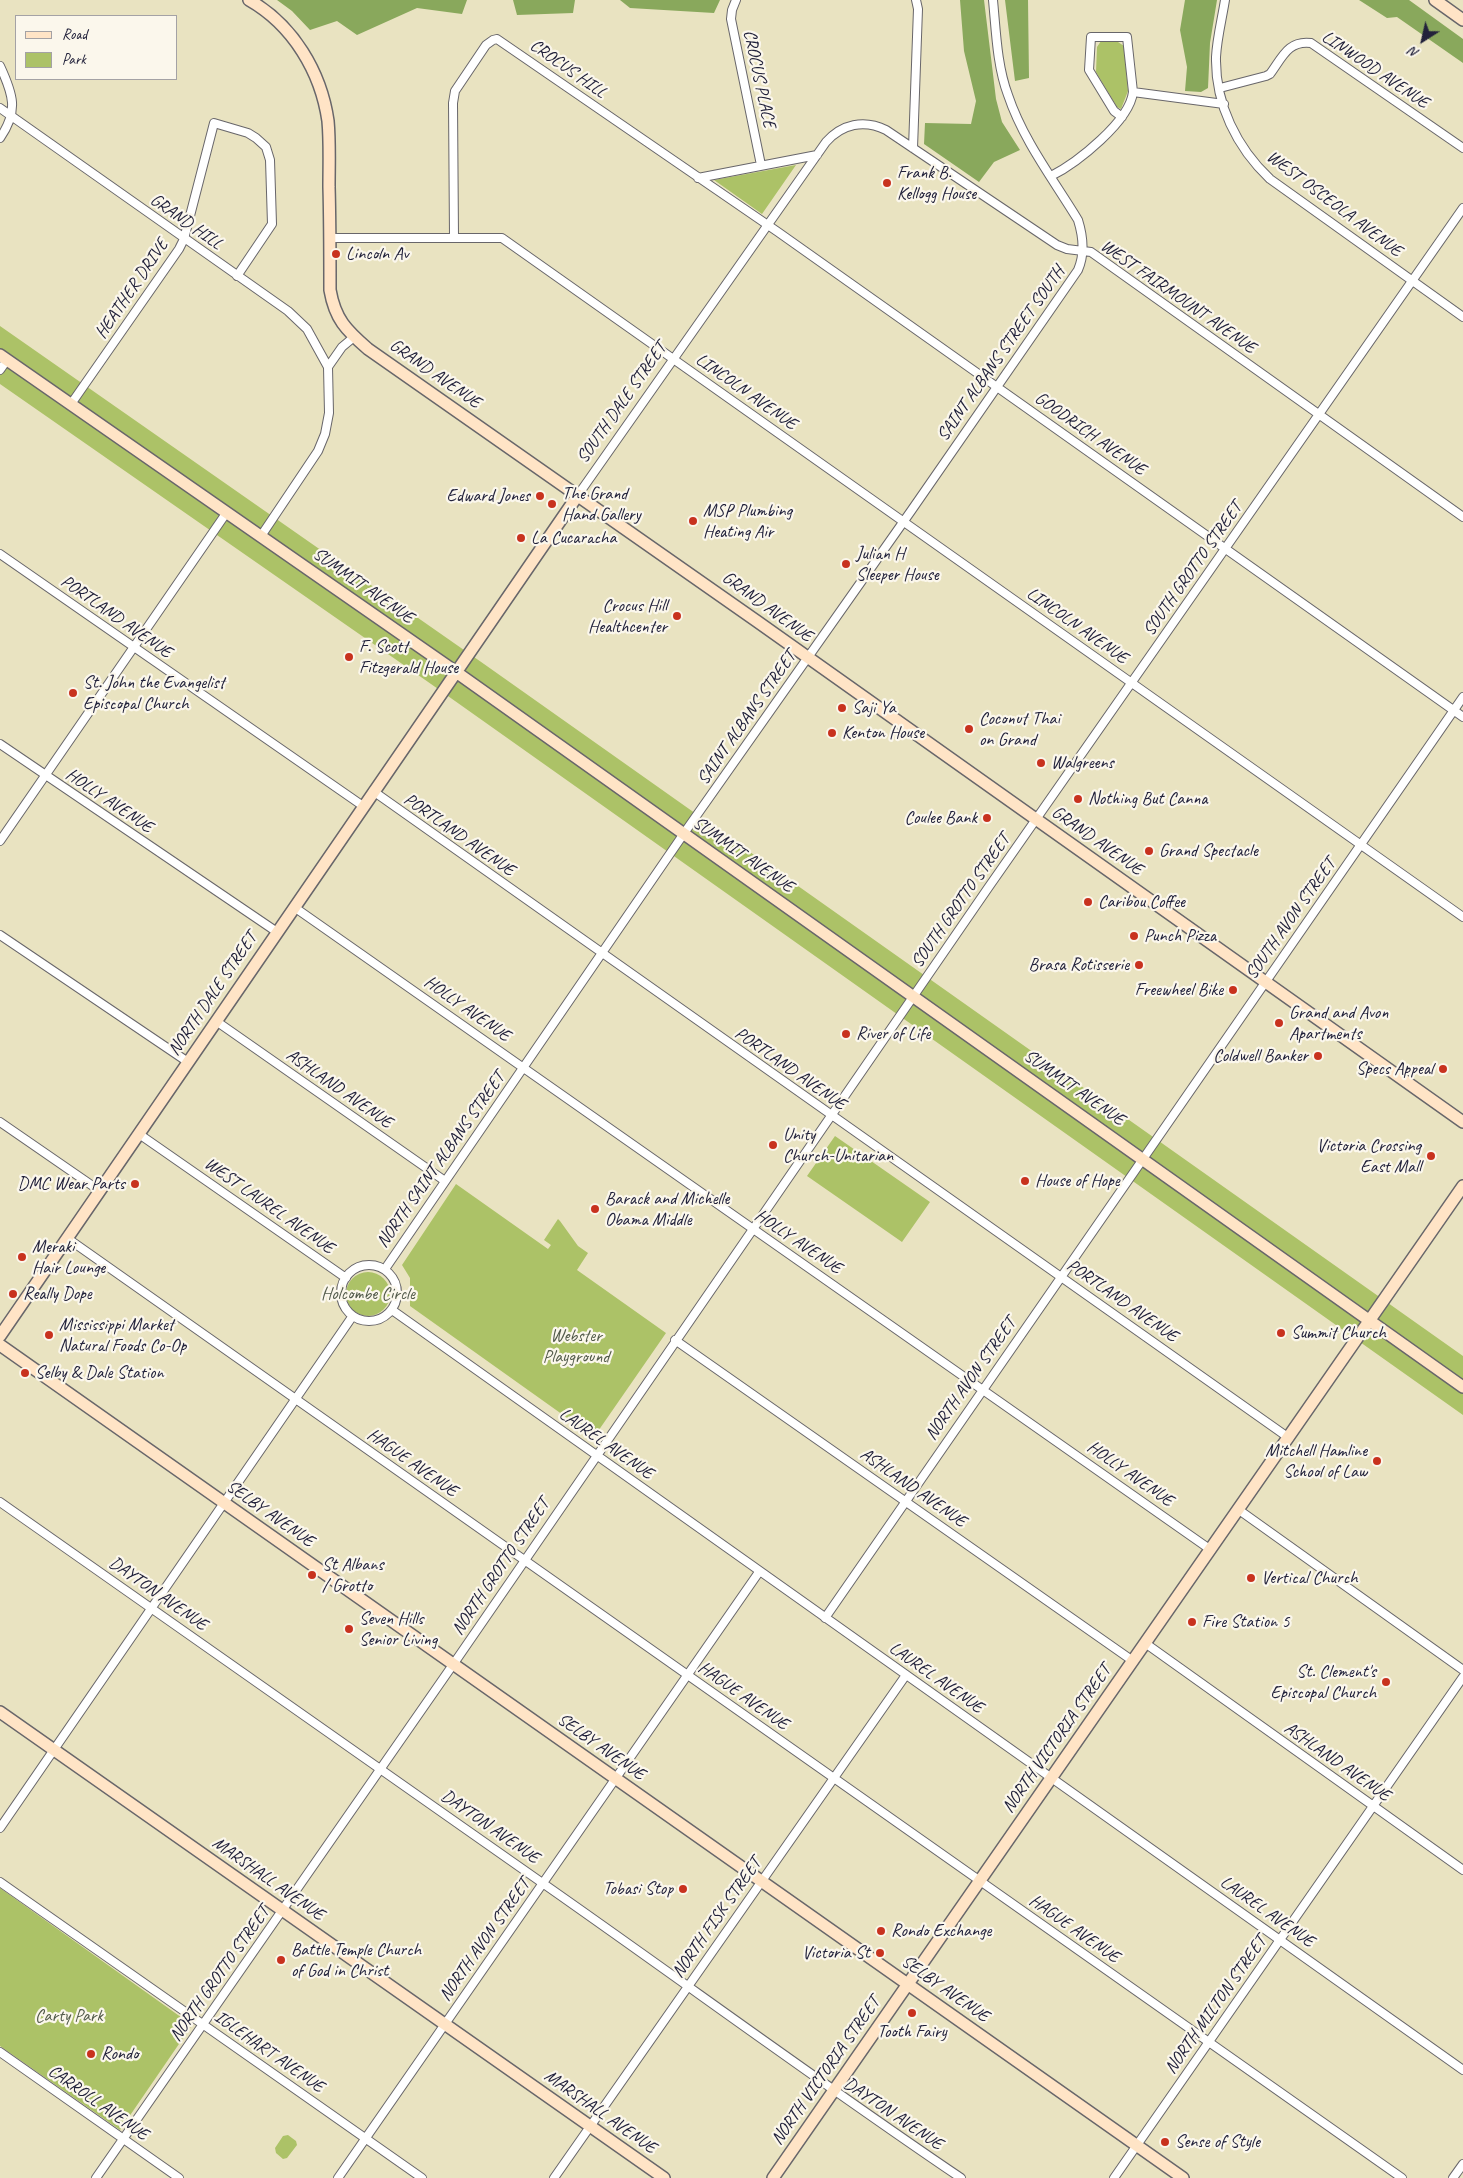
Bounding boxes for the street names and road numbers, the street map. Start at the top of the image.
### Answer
street label: LINWOOD AVENUE [1317,26,1433,114]
street label: CROCUS PLACE [738,28,780,130]
street label: CROCUS HILL [526,35,610,103]
street label: WEST OSCEOLA AVENUE [1262,146,1406,262]
street label: GRAND HILL [146,189,226,255]
street label: HEATHER DRIVE [91,235,173,343]
street label: WEST FAIRMOUNT AVENUE [1096,235,1260,359]
street label: SAINT ALBANS STREET SOUTH [932,263,1070,445]
street label: GRAND AVENUE [385,335,485,413]
street label: SOUTH DALE STREET [572,338,672,468]
street label: LINCOLN AVENUE [691,349,801,435]
street label: GOODRICH AVENUE [1030,388,1150,480]
street label: SOUTH GROTTO STREET [1139,498,1247,640]
street label: SUMMIT AVENUE [308,543,418,629]
street label: GRAND AVENUE [718,567,816,647]
street label: PORTLAND AVENUE [56,571,176,663]
street label: LINCOLN AVENUE [1022,583,1132,669]
street label: SAINT ALBANS STREET [693,647,801,789]
street label: HOLLY AVENUE [61,764,157,838]
street label: PORTLAND AVENUE [399,789,519,881]
street label: GRAND AVENUE [1047,802,1147,880]
street label: SUMMIT AVENUE [688,812,798,898]
street label: SOUTH GROTTO STREET [907,830,1015,972]
street label: SOUTH AVON STREET [1241,854,1341,984]
street label: NORTH DALE STREET [164,928,262,1060]
street label: HOLLY AVENUE [420,971,514,1047]
street label: PORTLAND AVENUE [730,1023,850,1115]
street label: ASHLAND AVENUE [282,1044,396,1134]
street label: SUMMIT AVENUE [1019,1045,1129,1131]
street label: NORTH SAINT ALBANS STREET [372,1068,510,1252]
street label: WEST LAUREL AVENUE [200,1153,338,1259]
street label: HOLLY AVENUE [750,1205,846,1279]
street label: PORTLAND AVENUE [1062,1255,1182,1347]
street label: NORTH AVON STREET [921,1314,1021,1444]
street label: LAUREL AVENUE [555,1404,657,1484]
street label: HAGUE AVENUE [363,1424,461,1502]
street label: HOLLY AVENUE [1083,1436,1177,1512]
street label: ASHLAND AVENUE [856,1443,970,1533]
street label: SELBY AVENUE [222,1476,318,1552]
street label: NORTH GROTTO STREET [447,1495,555,1639]
street label: DAYTON AVENUE [105,1552,211,1636]
street label: LAUREL AVENUE [885,1638,987,1718]
street label: HAGUE AVENUE [694,1657,792,1735]
street label: NORTH VICTORIA STREET [998,1661,1116,1817]
street label: SELBY AVENUE [553,1709,649,1785]
street label: ASHLAND AVENUE [1280,1717,1394,1807]
street label: DAYTON AVENUE [437,1785,543,1869]
street label: MARSHALL AVENUE [208,1832,328,1926]
street label: NORTH FISK STREET [667,1854,767,1982]
street label: LAUREL AVENUE [1216,1872,1318,1952]
street label: NORTH AVON STREET [435,1875,535,2005]
street label: HAGUE AVENUE [1025,1890,1123,1968]
street label: NORTH GROTTO STREET [165,1902,275,2046]
street label: NORTH MILTON STREET [1160,1932,1272,2078]
street label: SELBY AVENUE [897,1951,993,2027]
street label: NORTH VICTORIA STREET [767,1993,885,2149]
street label: IGLEHART AVENUE [210,2006,328,2098]
street label: CARROLL AVENUE [44,2060,152,2146]
street label: MARSHALL AVENUE [540,2065,660,2159]
street label: DAYTON AVENUE [839,2073,947,2155]

